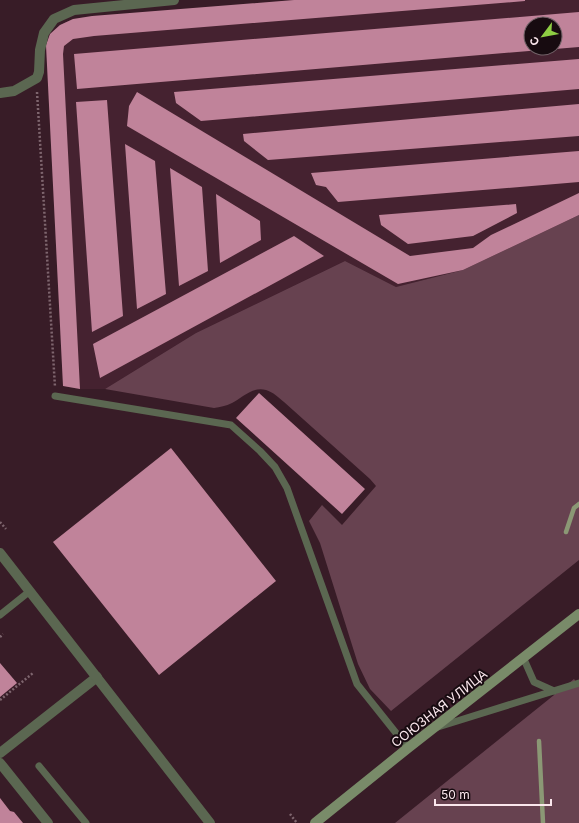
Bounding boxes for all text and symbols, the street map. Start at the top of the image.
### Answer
north arrow [523,16,563,56]
text: С [526,34,543,48]
street label: СОЮЗНАЯ УЛИЦА [388,666,490,750]
scale bar [435,781,551,807]
text: 50 m [441,787,470,802]

